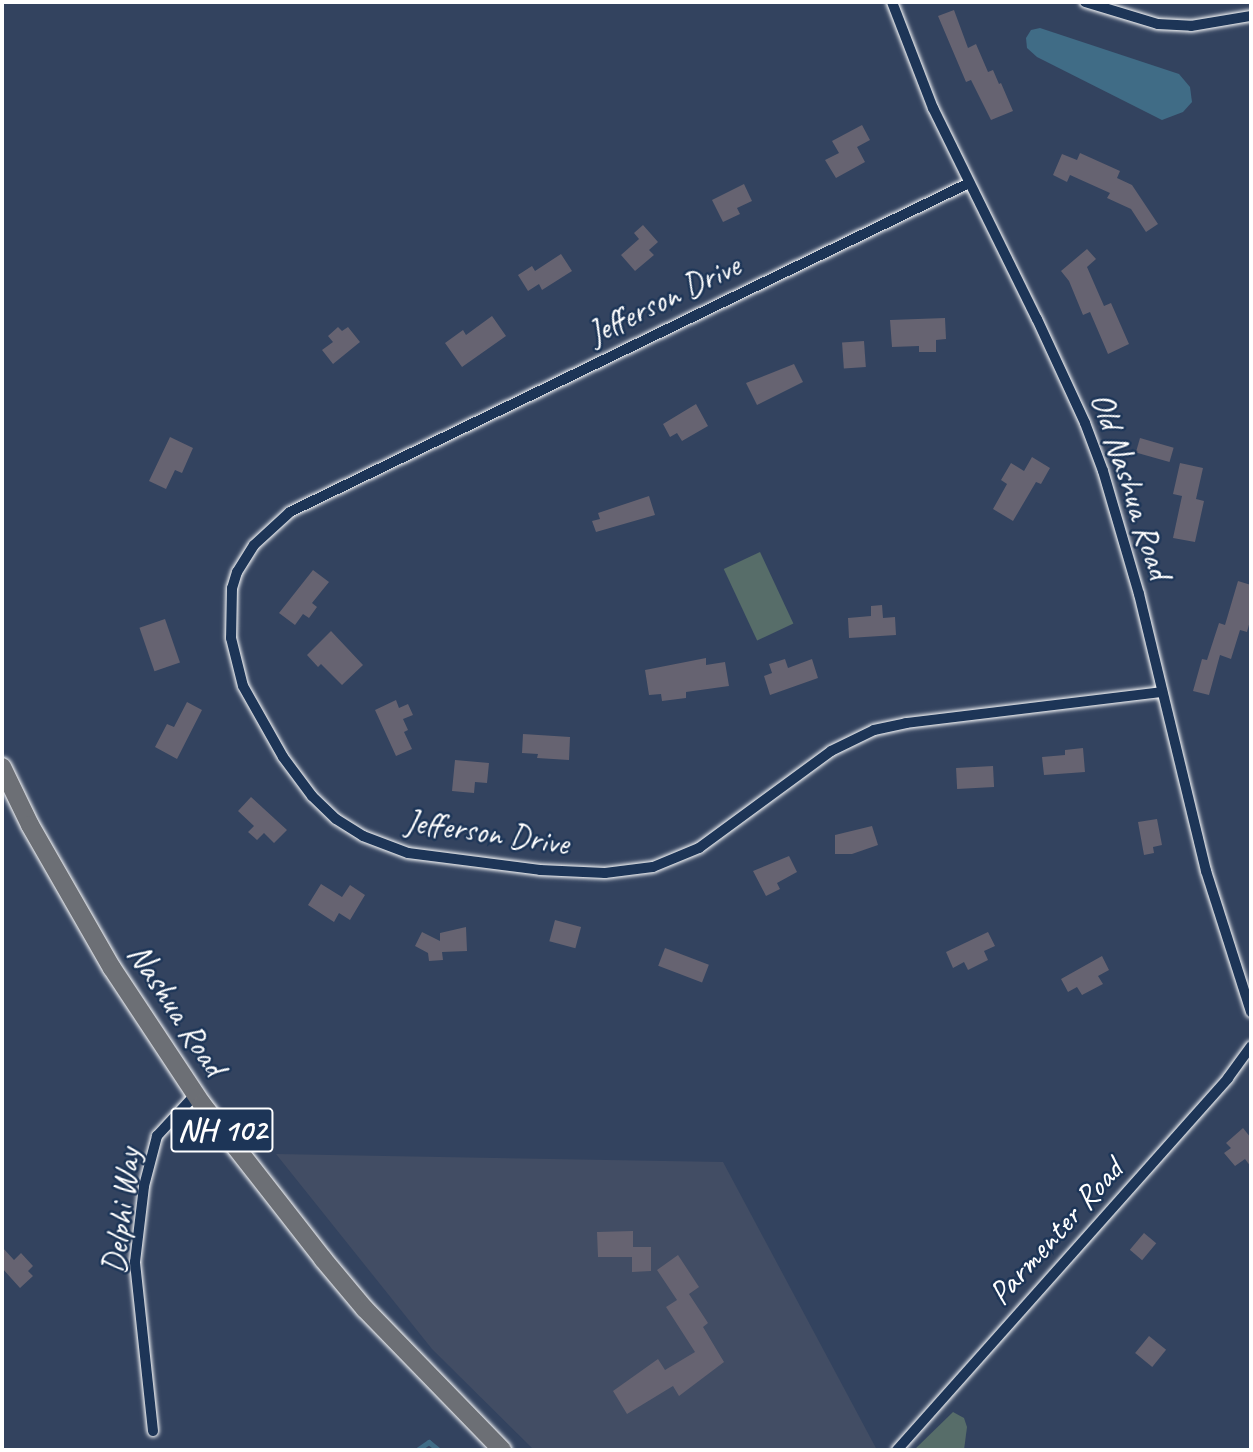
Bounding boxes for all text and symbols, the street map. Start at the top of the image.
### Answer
street label: Jefferson Drive [581,246,747,354]
street label: Old Nashua Road [1081,388,1179,584]
street label: Jefferson Drive [403,802,571,864]
street label: Nashua Road [119,937,233,1083]
road number: NH 102 [170,1101,274,1158]
street label: Delphi Way [95,1146,149,1276]
street label: Parmenter Road [980,1151,1132,1313]

